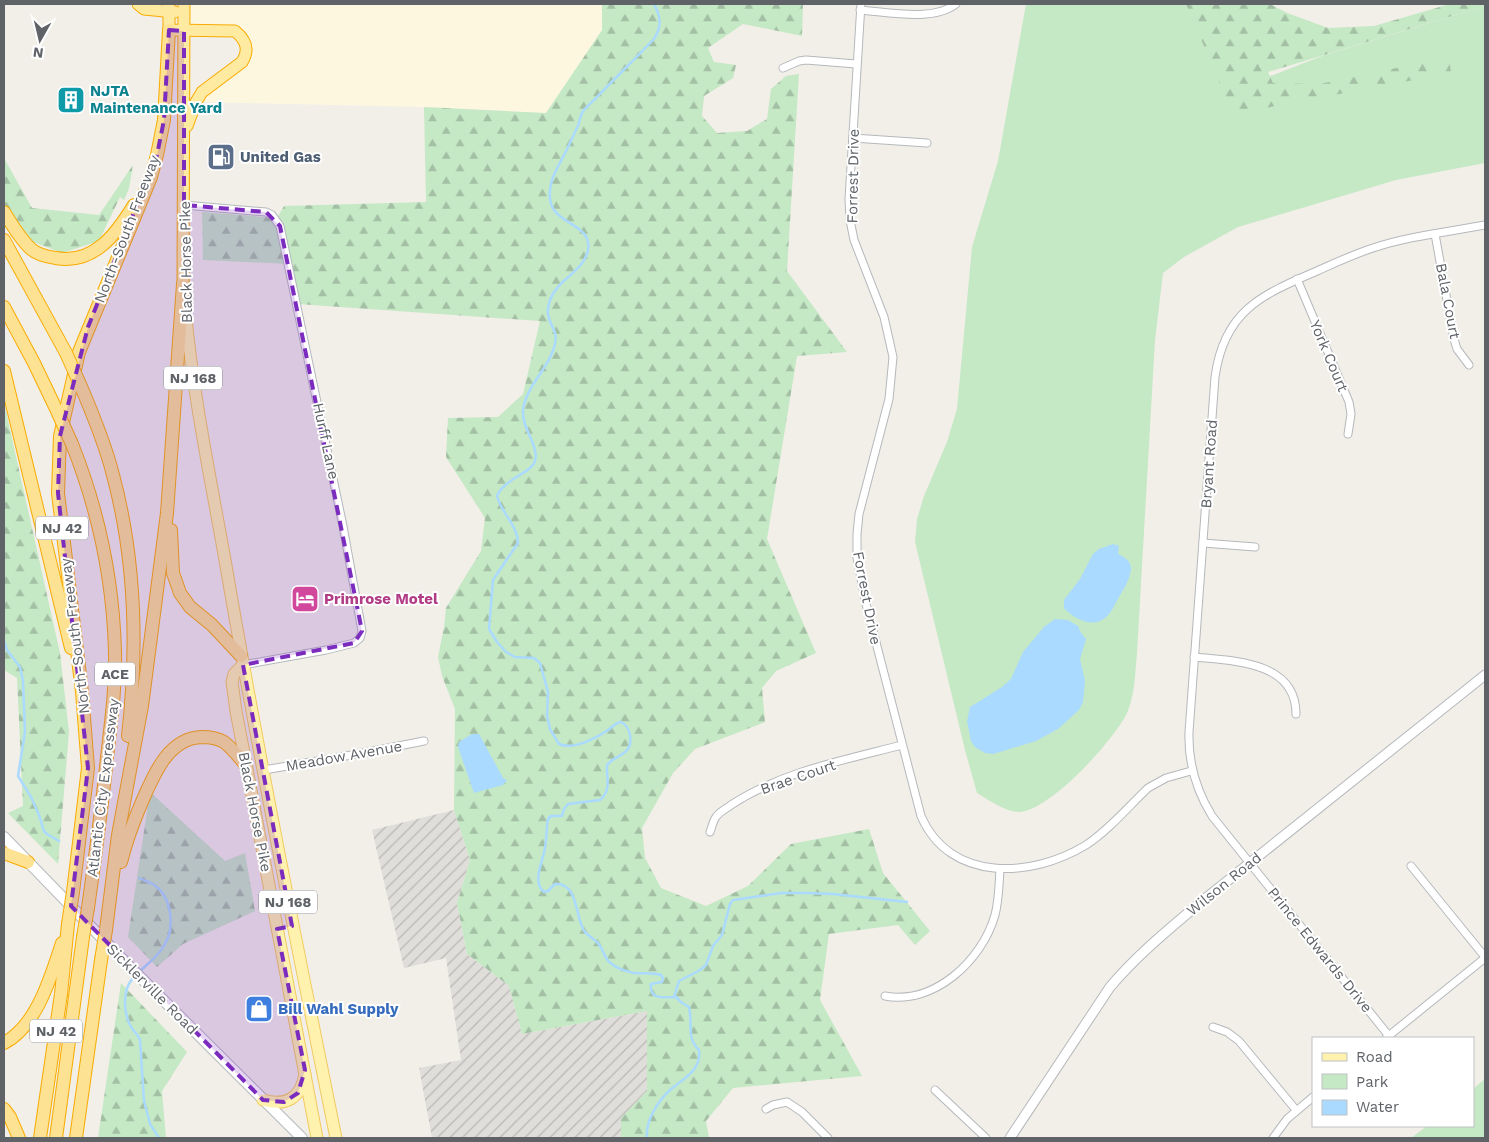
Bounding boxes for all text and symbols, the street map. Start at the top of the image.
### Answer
north arrow [15,15,65,65]
text: N [32,44,44,62]
place label: NJTA Maintenance Yard [90,82,222,117]
building icon: NJTA Maintenance Yard [56,85,86,115]
street label: Forrest Drive [843,129,863,223]
fuel station icon: United Gas [206,142,236,172]
place label: United Gas [240,148,321,166]
street label: North-South Freeway [91,152,164,305]
street label: Black Horse Pike [176,201,196,323]
street label: Bala Court [1432,262,1464,341]
street label: York Court [1306,317,1352,395]
road number: NJ 168 [164,366,222,389]
street label: Hurff Lane [309,401,343,481]
street label: Bryant Road [1197,419,1221,509]
road number: NJ 42 [36,516,88,540]
street label: Forrest Drive [849,550,885,646]
street label: North-South Freeway [56,557,93,715]
hotel icon: Primrose Motel [290,584,320,614]
place label: Primrose Motel [324,590,438,608]
road number: ACE [95,662,135,686]
street label: Atlantic City Expressway [83,697,123,878]
street label: Meadow Avenue [284,737,404,775]
street label: Black Horse Pike [235,750,275,874]
street label: Brae Court [758,755,839,798]
street label: Wilson Road [1183,848,1265,920]
street label: Prince Edwards Drive [1264,884,1376,1016]
road number: NJ 168 [259,890,317,914]
street label: Sicklerville Road [103,940,201,1038]
shop icon: Bill Wahl Supply [244,994,274,1024]
place label: Bill Wahl Supply [278,1000,399,1018]
road number: NJ 42 [30,1019,82,1042]
legend [1312,1037,1474,1127]
text: Road [1356,1048,1393,1066]
text: Park [1356,1073,1389,1091]
text: Water [1356,1098,1399,1116]

